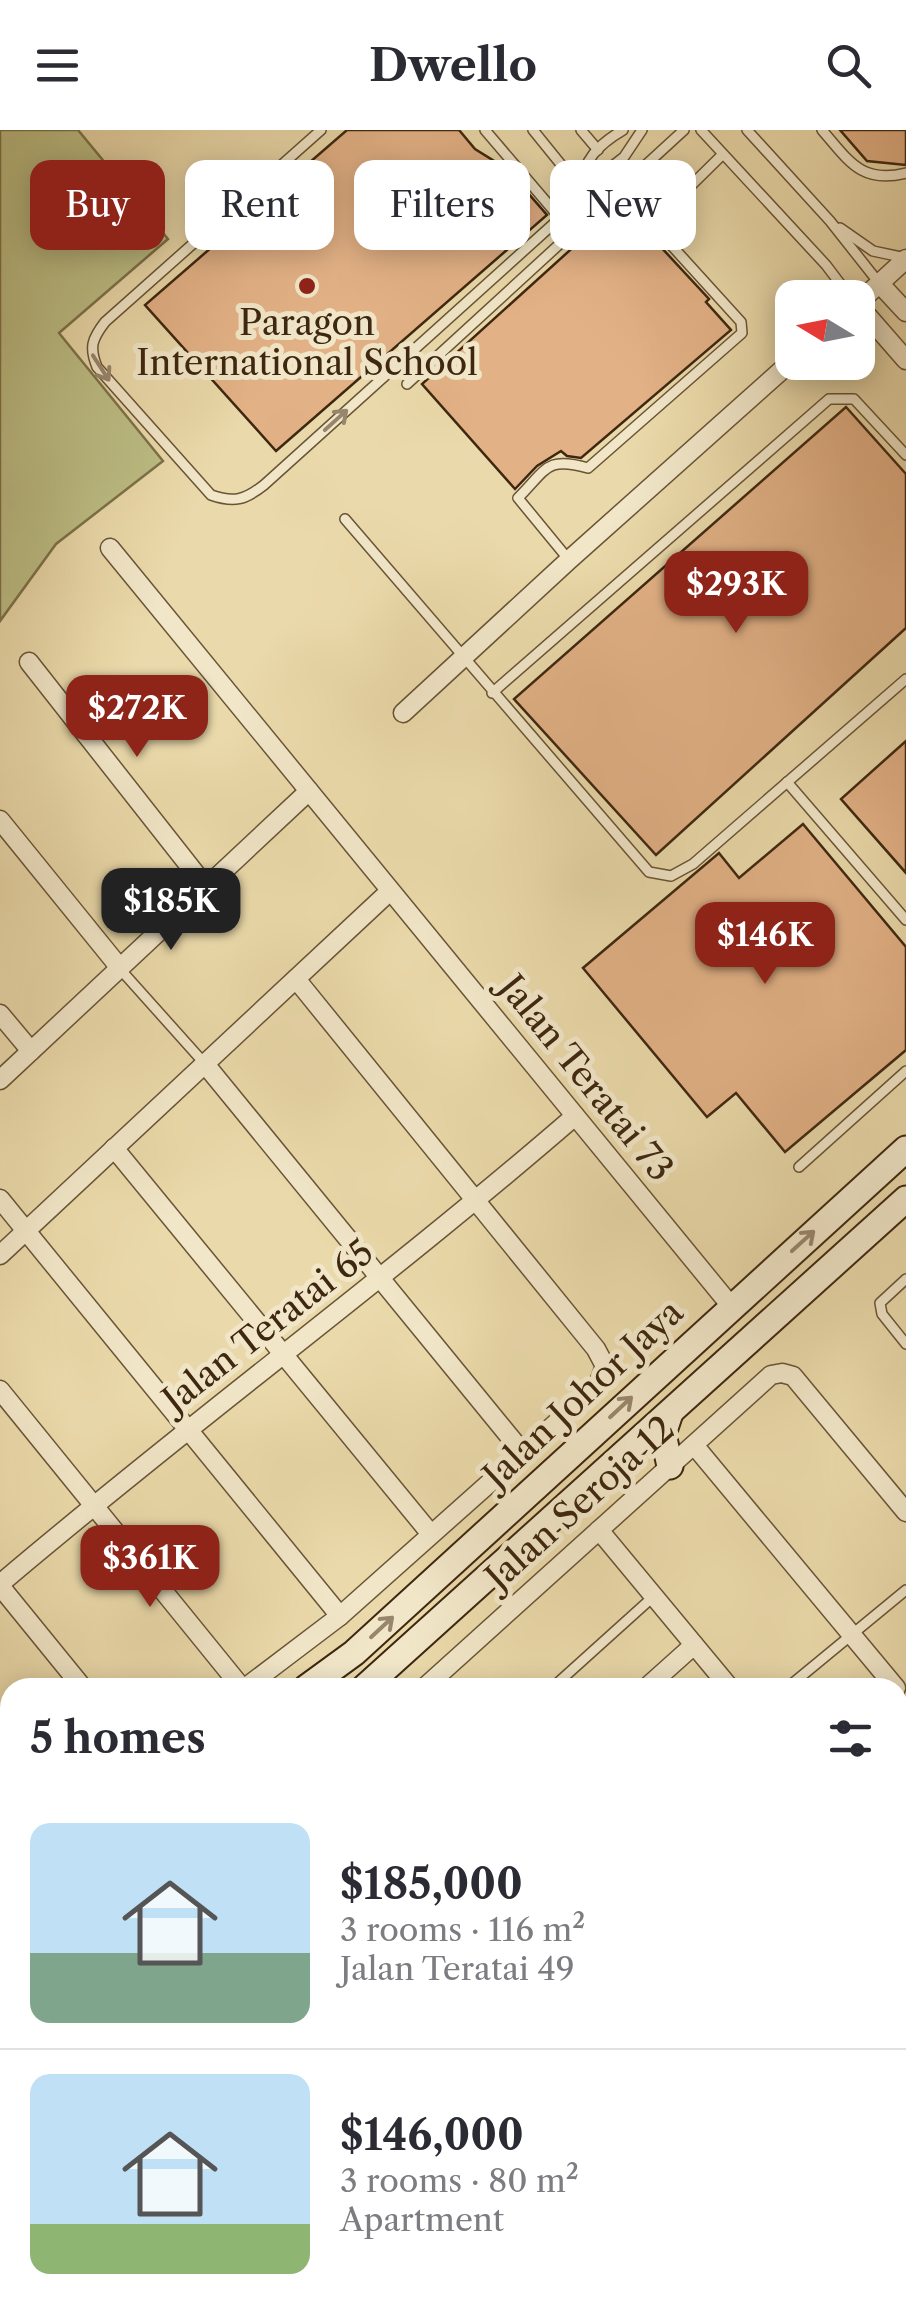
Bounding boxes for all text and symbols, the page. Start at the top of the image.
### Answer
text: Dwello [369,37,537,93]
icon: menu [30,38,85,93]
icon: search [821,38,876,93]
chip: Buy [30,160,165,250]
chip: Rent [185,160,334,250]
chip: Filters [354,160,530,250]
chip: New [550,160,696,250]
marker: Paragon International School [296,275,318,297]
north arrow [775,280,875,380]
map controls [775,280,875,380]
place label: Paragon International School [136,301,478,384]
one-way arrow [91,354,112,381]
one-way arrow [323,408,348,431]
pin: $293K [666,551,806,636]
text: $293K [686,564,786,603]
pin: $272K [67,675,207,760]
text: $272K [88,688,186,727]
pin: $185K [101,868,241,953]
text: $185K [123,881,219,920]
pin: $146K [695,902,835,987]
text: $146K [717,915,813,954]
street label: Jalan Teratai 73 [487,962,683,1189]
street label: Jalan Teratai 65 [150,1230,382,1424]
one-way arrow [790,1230,815,1253]
street label: Jalan Johor Jaya [470,1290,692,1500]
one-way arrow [608,1396,633,1419]
street label: Jalan Seroja 12 [473,1407,683,1602]
pin: $361K [80,1525,220,1610]
text: $361K [102,1538,198,1577]
one-way arrow [369,1616,394,1639]
icon: filters [823,1711,878,1766]
text: 5 homes [30,1712,206,1764]
text: $185,000 [340,1858,523,1910]
icon: home [110,1863,230,1983]
text: 3 rooms · 116 m² [340,1910,585,1949]
text: Jalan Teratai 49 [340,1949,575,1988]
text: $146,000 [340,2109,524,2161]
icon: home [110,2114,230,2234]
text: 3 rooms · 80 m² [340,2161,579,2200]
text: Apartment [340,2200,504,2239]

